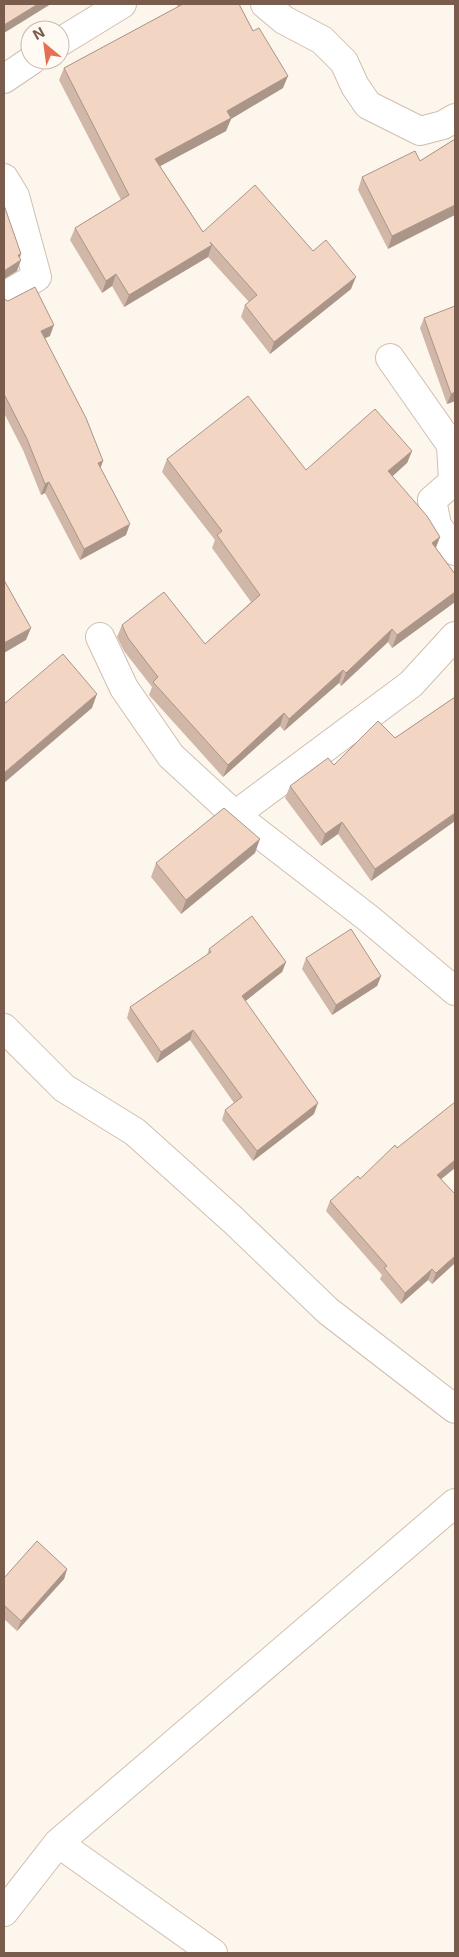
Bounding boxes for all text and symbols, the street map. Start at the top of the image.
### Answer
north arrow [20,20,70,70]
text: N [30,23,47,43]

